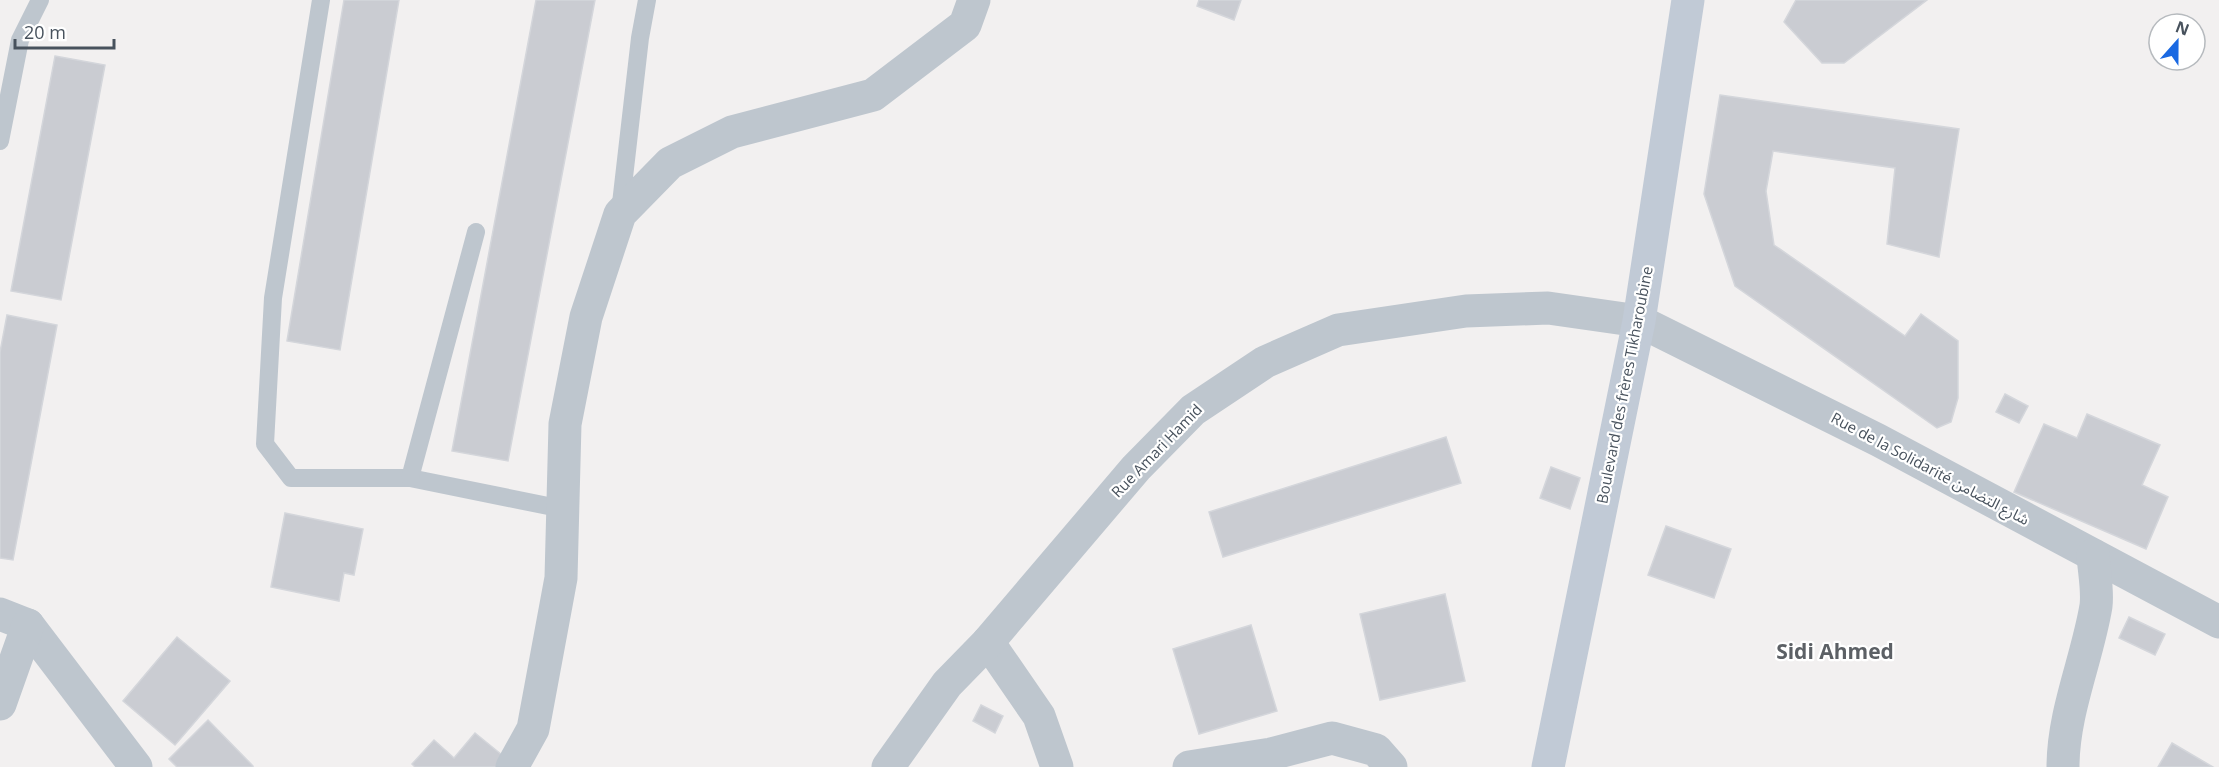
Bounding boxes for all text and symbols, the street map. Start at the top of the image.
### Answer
scale bar [15,12,114,50]
north arrow [2147,12,2207,72]
text: N [2172,15,2192,41]
text: 20 m [24,20,66,44]
street label: Boulevard des frères Tikharoubine [1591,264,1657,505]
street label: Rue Amari Hamid [1107,399,1206,501]
street label: Rue de la Solidarité شارع التضامن [1826,407,2033,532]
district label: Sidi Ahmed [1776,637,1894,665]

